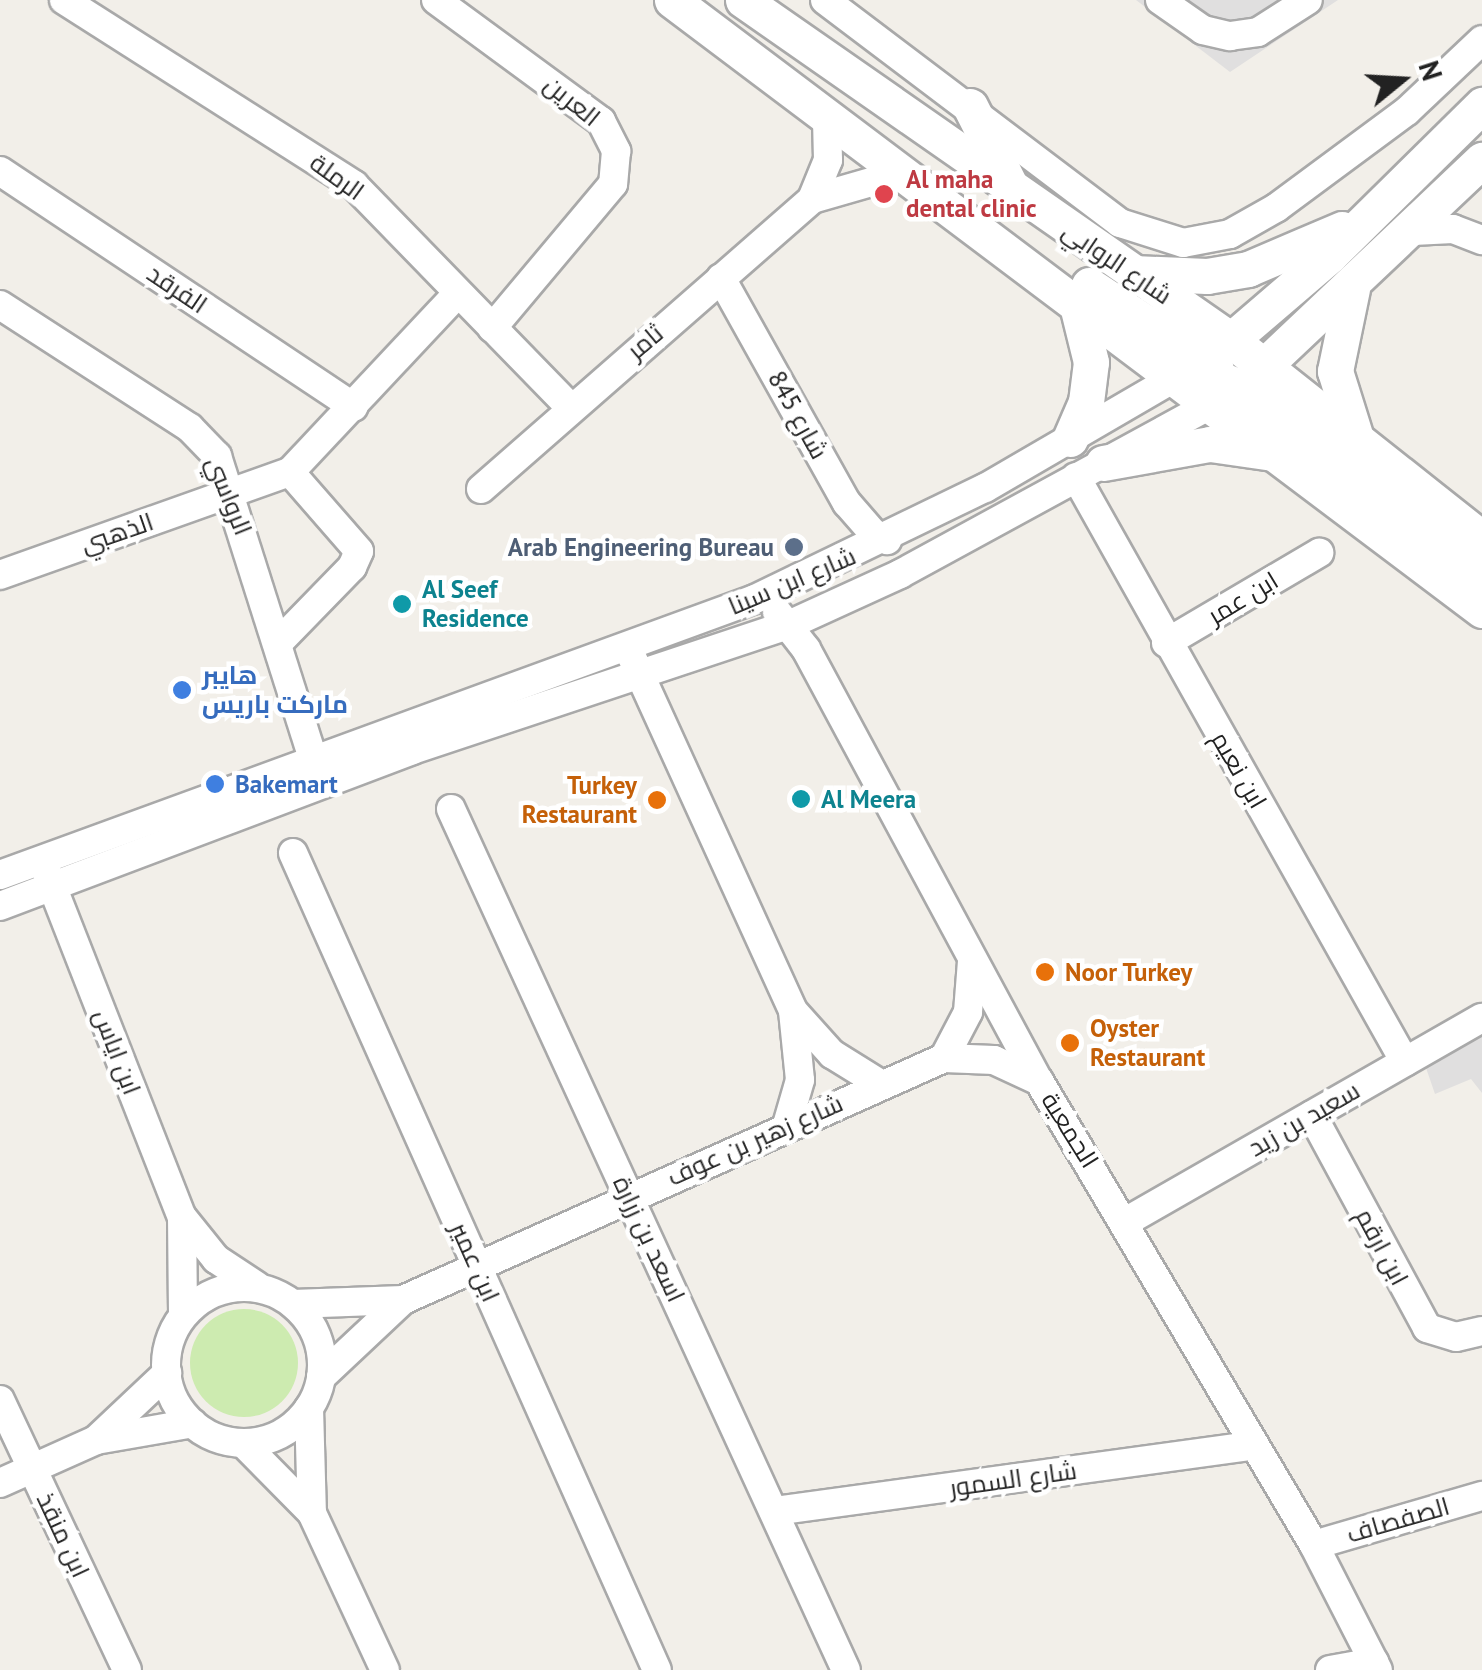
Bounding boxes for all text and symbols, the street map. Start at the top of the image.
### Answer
north arrow [1352,30,1452,130]
text: N [1411,56,1451,85]
street label: العرين [538,69,606,133]
street label: الرملة [304,147,370,207]
place label: Al maha dental clinic [906,165,1037,224]
marker: Al maha dental clinic [871,181,897,207]
street label: شارع الروابي [1057,216,1177,310]
street label: الفرقد [141,258,213,320]
street label: ثامر [621,318,669,366]
street label: شارع 845 [762,366,834,464]
street label: الرواسي [200,452,258,540]
street label: الذهبي [77,507,157,559]
place label: Arab Engineering Bureau [508,532,774,562]
marker: Arab Engineering Bureau [783,536,805,558]
street label: شارع ابن سينا [724,541,860,621]
street label: ابن عمر [1202,565,1284,631]
place label: Al Seef Residence [422,575,529,634]
marker: Al Seef Residence [391,593,413,615]
place label: هايبر ماركت باريس [202,661,348,720]
marker: هايبر ماركت باريس [171,679,193,701]
street label: ابن نعيم [1205,726,1273,814]
place label: Bakemart [235,769,338,799]
place label: Turkey Restaurant [522,771,637,830]
marker: Bakemart [204,773,226,795]
place label: Al Meera [821,784,916,814]
marker: Al Meera [790,788,812,810]
marker: Turkey Restaurant [646,789,668,811]
place label: Noor Turkey [1065,957,1193,987]
marker: Noor Turkey [1034,961,1056,983]
street label: ابن اياس [87,1005,147,1099]
place label: Oyster Restaurant [1090,1014,1205,1073]
marker: Oyster Restaurant [1059,1032,1081,1054]
street label: سعيد بن زيد [1243,1075,1365,1163]
street label: الجمعية [1035,1087,1105,1173]
street label: شارع زهير بن عوف [663,1088,847,1192]
street label: اسعد بن زرارة [607,1171,691,1307]
street label: ابن ارقم [1349,1204,1415,1290]
street label: ابن عمير [444,1217,506,1307]
street label: شارع السمور [947,1455,1079,1503]
street label: ابن منقذ [30,1488,96,1582]
street label: الصفصاف [1343,1491,1453,1549]

